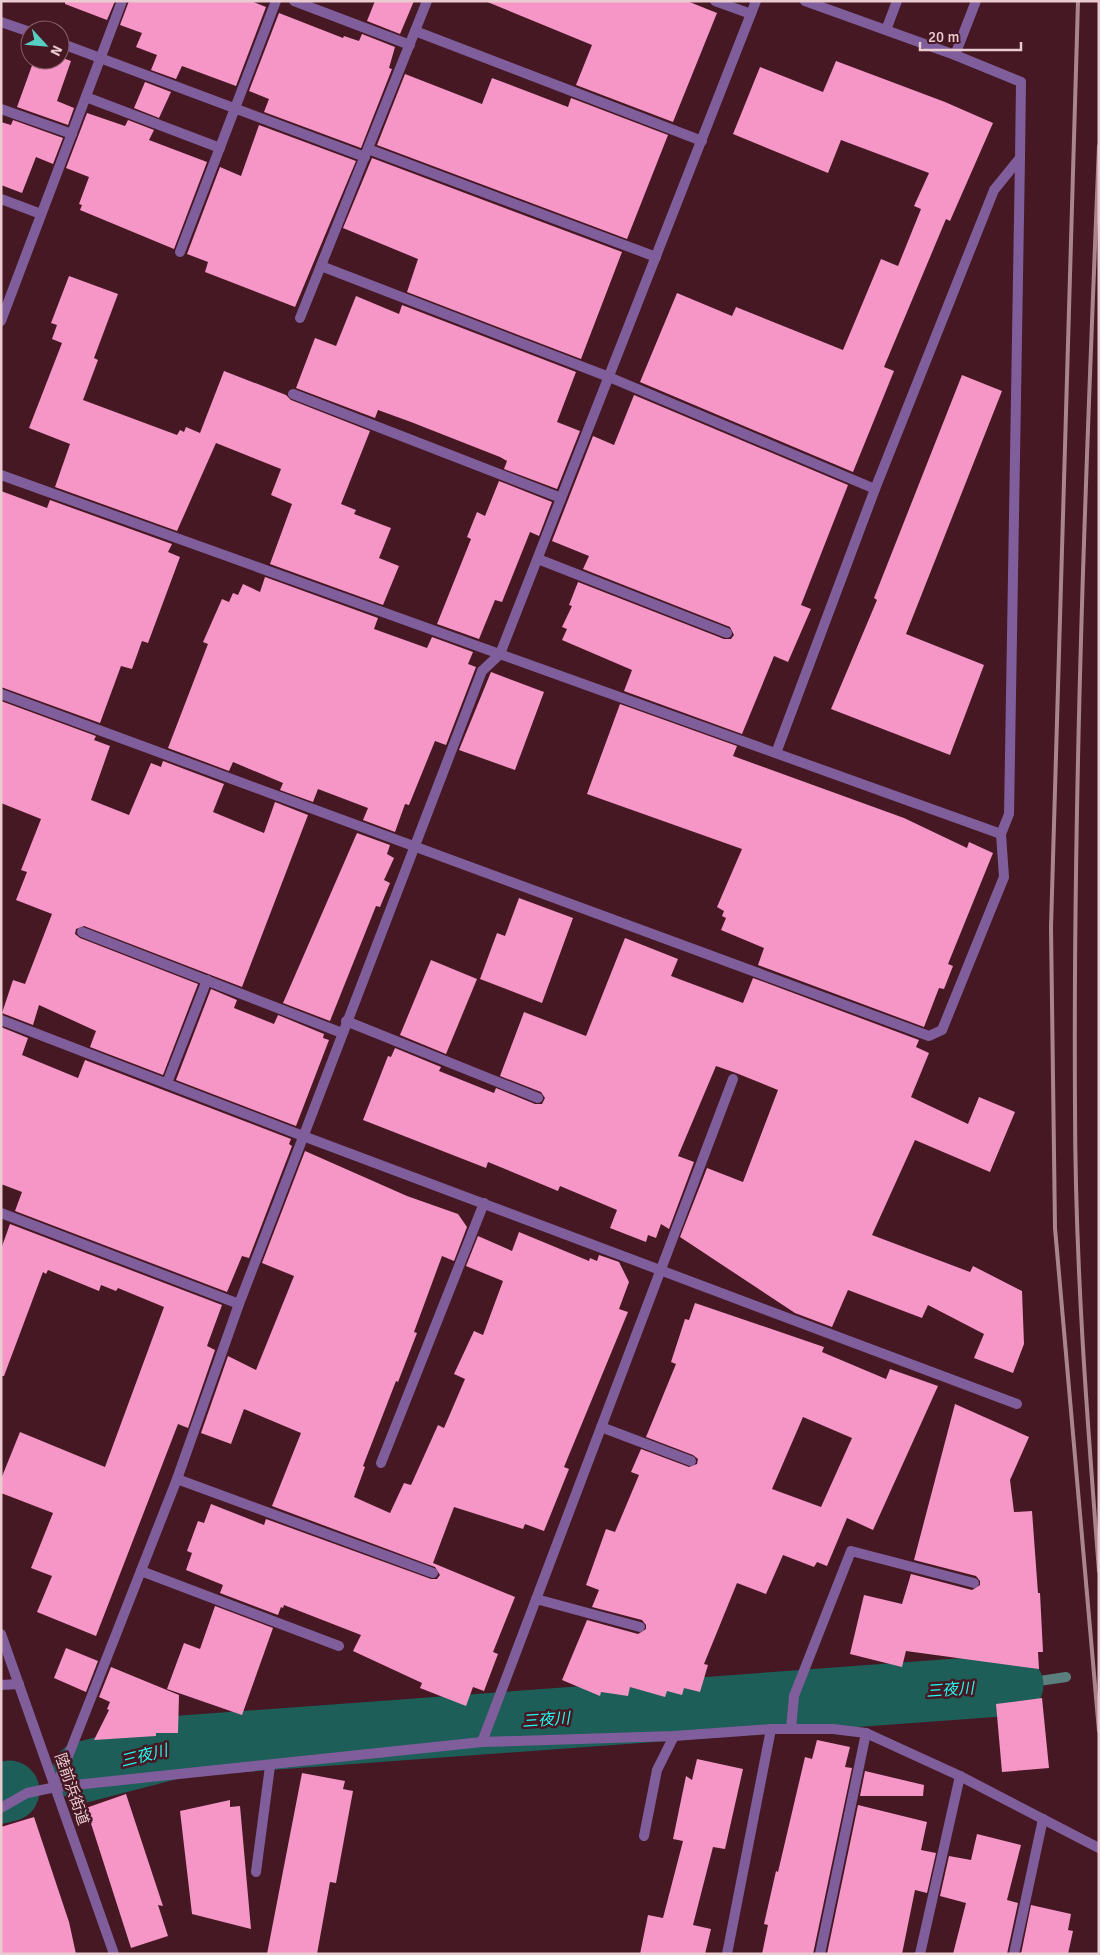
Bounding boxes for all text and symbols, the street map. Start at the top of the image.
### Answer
north arrow [20,20,70,70]
scale bar [920,20,1021,52]
text: 20 m [928,28,959,46]
text: N [46,42,66,59]
water label: 三夜川 [925,1678,977,1702]
water label: 三夜川 [521,1708,573,1732]
water label: 三夜川 [118,1740,172,1772]
street label: 陸前浜街道 [51,1751,93,1827]

